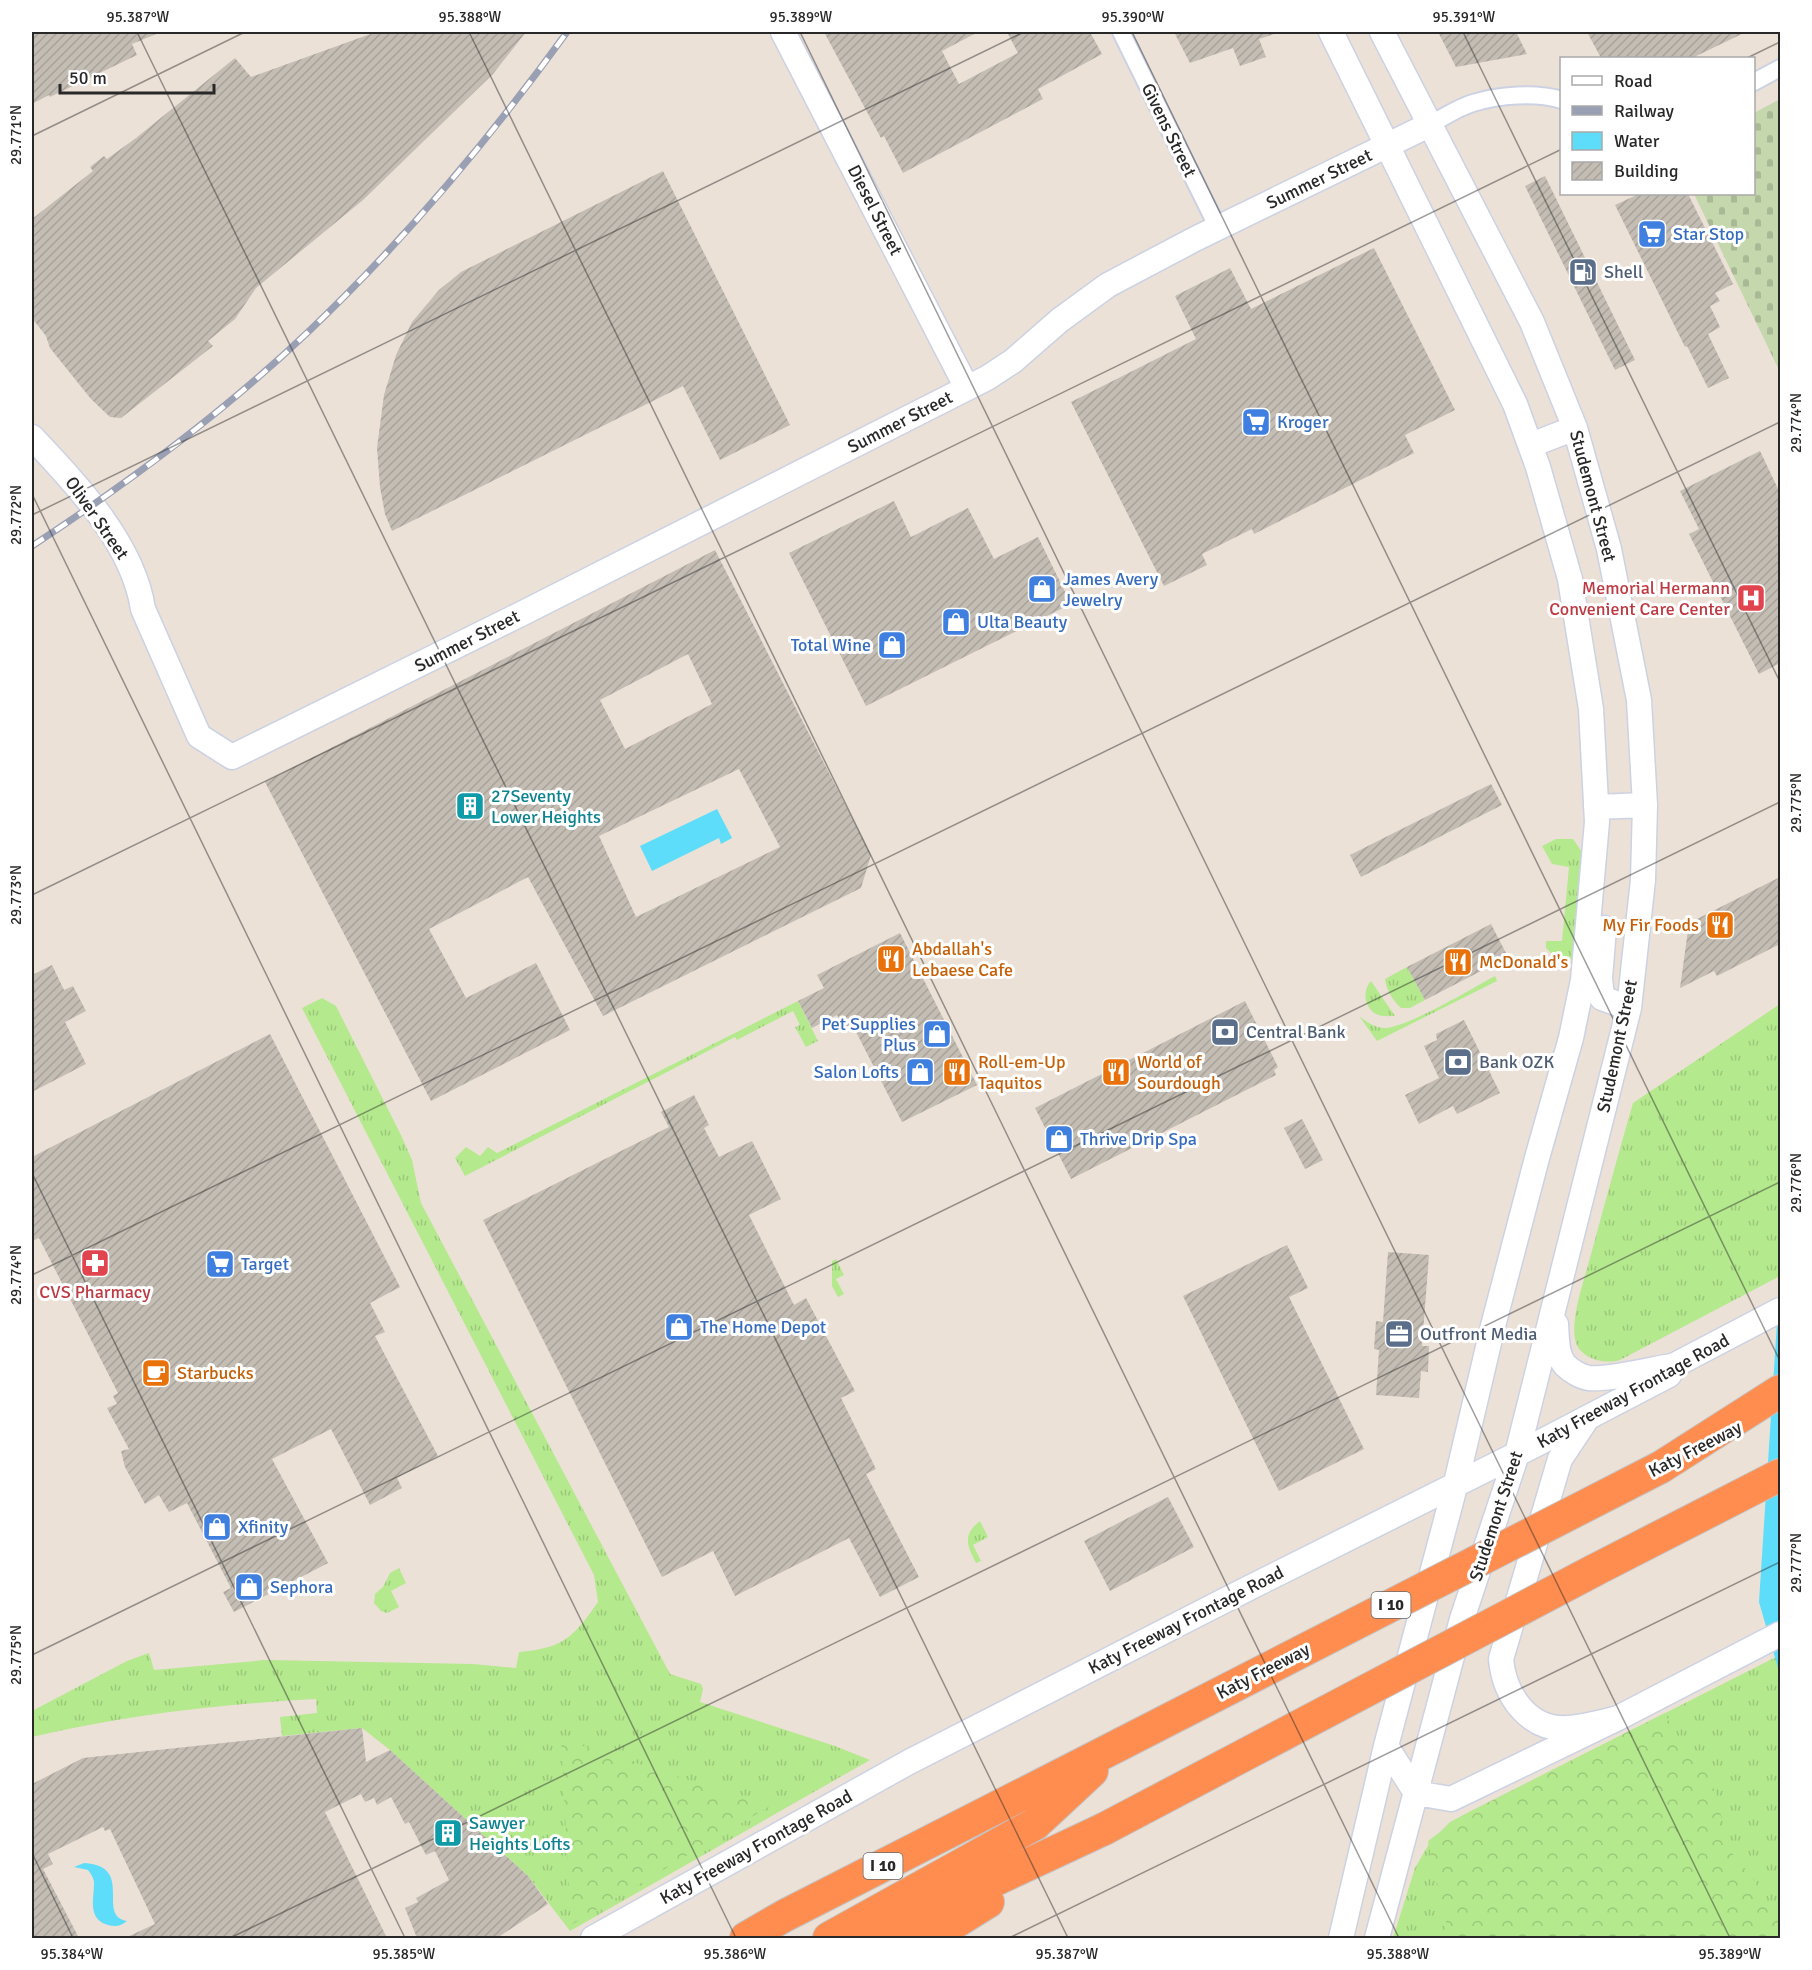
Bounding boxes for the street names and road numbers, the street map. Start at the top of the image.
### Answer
street label: Givens Street [1137,79,1201,181]
street label: Summer Street [1262,144,1376,214]
street label: Diesel Street [843,161,907,259]
street label: Summer Street [844,386,956,458]
street label: Studemont Street [1565,428,1621,564]
street label: Oliver Street [60,472,134,564]
street label: Summer Street [411,605,523,677]
street label: Studemont Street [1592,977,1642,1115]
street label: Katy Freeway Frontage Road [1533,1329,1733,1453]
street label: Katy Freeway [1645,1416,1745,1482]
street label: Studemont Street [1465,1448,1527,1584]
street label: Katy Freeway Frontage Road [1085,1561,1287,1679]
road number: I 10 [1372,1592,1410,1618]
street label: Katy Freeway [1213,1638,1313,1704]
street label: Katy Freeway Frontage Road [656,1785,856,1909]
road number: I 10 [864,1853,902,1879]

